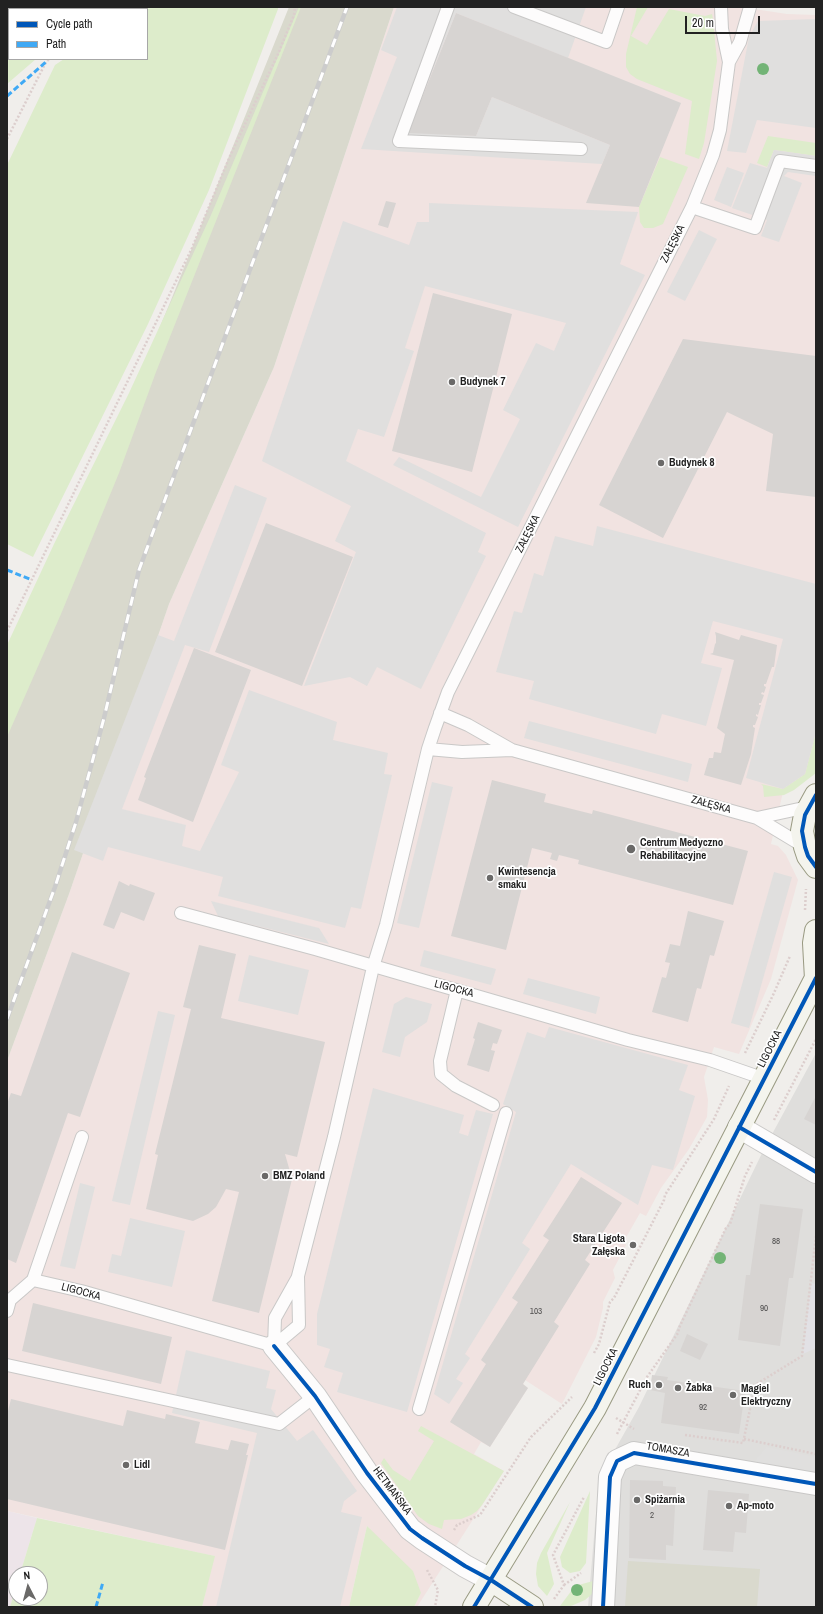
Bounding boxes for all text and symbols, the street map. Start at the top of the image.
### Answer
legend [8,8,148,60]
scale bar [687,8,762,34]
text: 20 m [692,15,714,31]
text: Cycle path [46,16,93,32]
text: Path [46,36,66,52]
street label: ZAŁĘSKA [658,223,688,265]
place label: Budynek 7 [460,375,506,389]
marker: Budynek 7 [447,377,457,387]
place label: Budynek 8 [669,456,715,470]
marker: Budynek 8 [656,458,666,468]
street label: ZAŁĘSKA [513,513,543,555]
street label: ZAŁĘSKA [690,793,732,817]
place label: Centrum Medyczno Rehabilitacyjne [640,836,723,862]
marker: Centrum Medyczno Rehabilitacyjne [625,843,637,855]
place label: Kwintesencja smaku [498,865,556,891]
marker: Kwintesencja smaku [485,873,495,883]
street label: LIGOCKA [433,977,475,1001]
street label: LIGOCKA [755,1028,785,1070]
place label: BMZ Poland [273,1169,325,1183]
marker: BMZ Poland [260,1171,270,1181]
place label: Stara Ligota Załęska [573,1232,625,1258]
house number: 88 [772,1237,780,1247]
marker: Stara Ligota Załęska [628,1240,638,1250]
street label: LIGOCKA [60,1280,102,1304]
house number: 90 [760,1304,768,1314]
house number: 103 [530,1307,542,1317]
street label: LIGOCKA [591,1346,621,1388]
place label: Ruch [628,1378,651,1392]
marker: Ruch [654,1380,664,1390]
place label: Żabka [686,1381,712,1395]
place label: Magiel Elektryczny [741,1382,791,1408]
marker: Żabka [673,1383,683,1393]
marker: Magiel Elektryczny [728,1390,738,1400]
house number: 92 [699,1403,707,1413]
street label: TOMASZA [645,1440,691,1460]
place label: Lidl [134,1458,150,1472]
marker: Lidl [121,1460,131,1470]
street label: HETMAŃSKA [370,1465,414,1517]
place label: Spiżarnia [645,1493,685,1507]
marker: Spiżarnia [632,1495,642,1505]
place label: Ap-moto [737,1499,774,1513]
marker: Ap-moto [724,1501,734,1511]
house number: 2 [650,1511,654,1521]
north arrow [8,1566,48,1606]
text: N [23,1568,31,1582]

